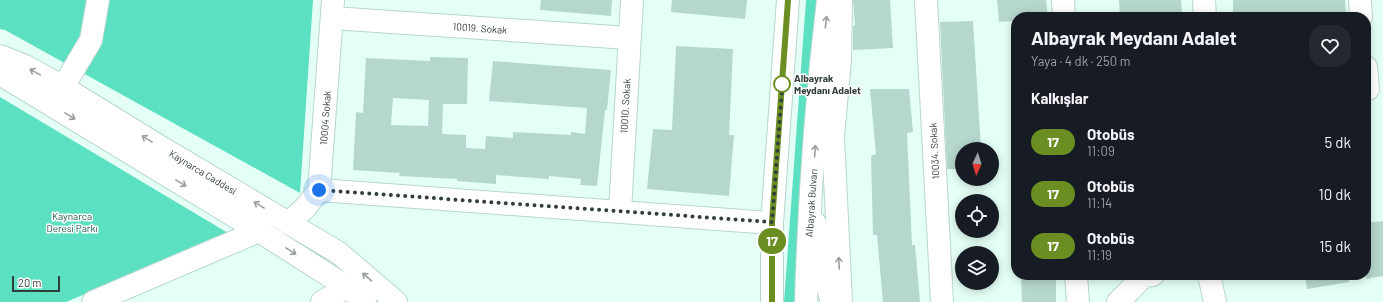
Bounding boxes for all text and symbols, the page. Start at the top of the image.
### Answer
one-way arrow [822,16,830,29]
street label: 10019. Sokak [452,20,508,36]
button: heart [1309,25,1351,67]
text: Albayrak Meydanı Adalet [1031,26,1237,49]
text: Yaya · 4 dk · 250 m [1031,53,1130,69]
one-way arrow [29,68,41,75]
place label: Albayrak Meydanı Adalet [794,72,861,96]
marker: Albayrak Meydanı Adalet [773,75,791,93]
street label: 10010. Sokak [618,78,632,134]
text: Kalkışlar [1031,89,1088,107]
street label: 10004 Sokak [317,90,333,146]
one-way arrow [64,111,75,120]
street label: 10034. Sokak [927,122,941,180]
text: Otobüs [1087,125,1135,143]
text: 17 [1047,133,1059,150]
text: 5 dk [1325,133,1351,151]
one-way arrow [141,134,153,142]
north arrow [955,142,999,186]
map controls [955,142,999,290]
text: 11:09 [1087,143,1115,159]
one-way arrow [811,145,818,158]
street label: Kaynarca Caddesi [167,147,239,197]
street label: Albayrak Bulvarı [803,168,819,238]
text: Otobüs [1087,177,1135,195]
one-way arrow [175,180,187,188]
your location [309,180,329,200]
text: 17 [1047,185,1059,202]
text: 10 dk [1319,185,1351,203]
button: locate [955,194,999,238]
text: 11:14 [1087,195,1112,211]
one-way arrow [253,201,265,209]
park label: Kaynarca Deresi Parkı [46,210,98,234]
line badge: 17 [754,228,790,254]
text: Otobüs [1087,229,1135,247]
text: 17 [766,232,778,249]
text: 17 [1047,237,1059,254]
text: 15 dk [1319,237,1351,255]
button: layers [955,246,999,290]
one-way arrow [286,247,297,255]
text: 11:19 [1087,247,1112,263]
one-way arrow [835,257,843,270]
one-way arrow [361,272,372,281]
scale bar [12,274,60,293]
text: 20 m [18,276,41,289]

